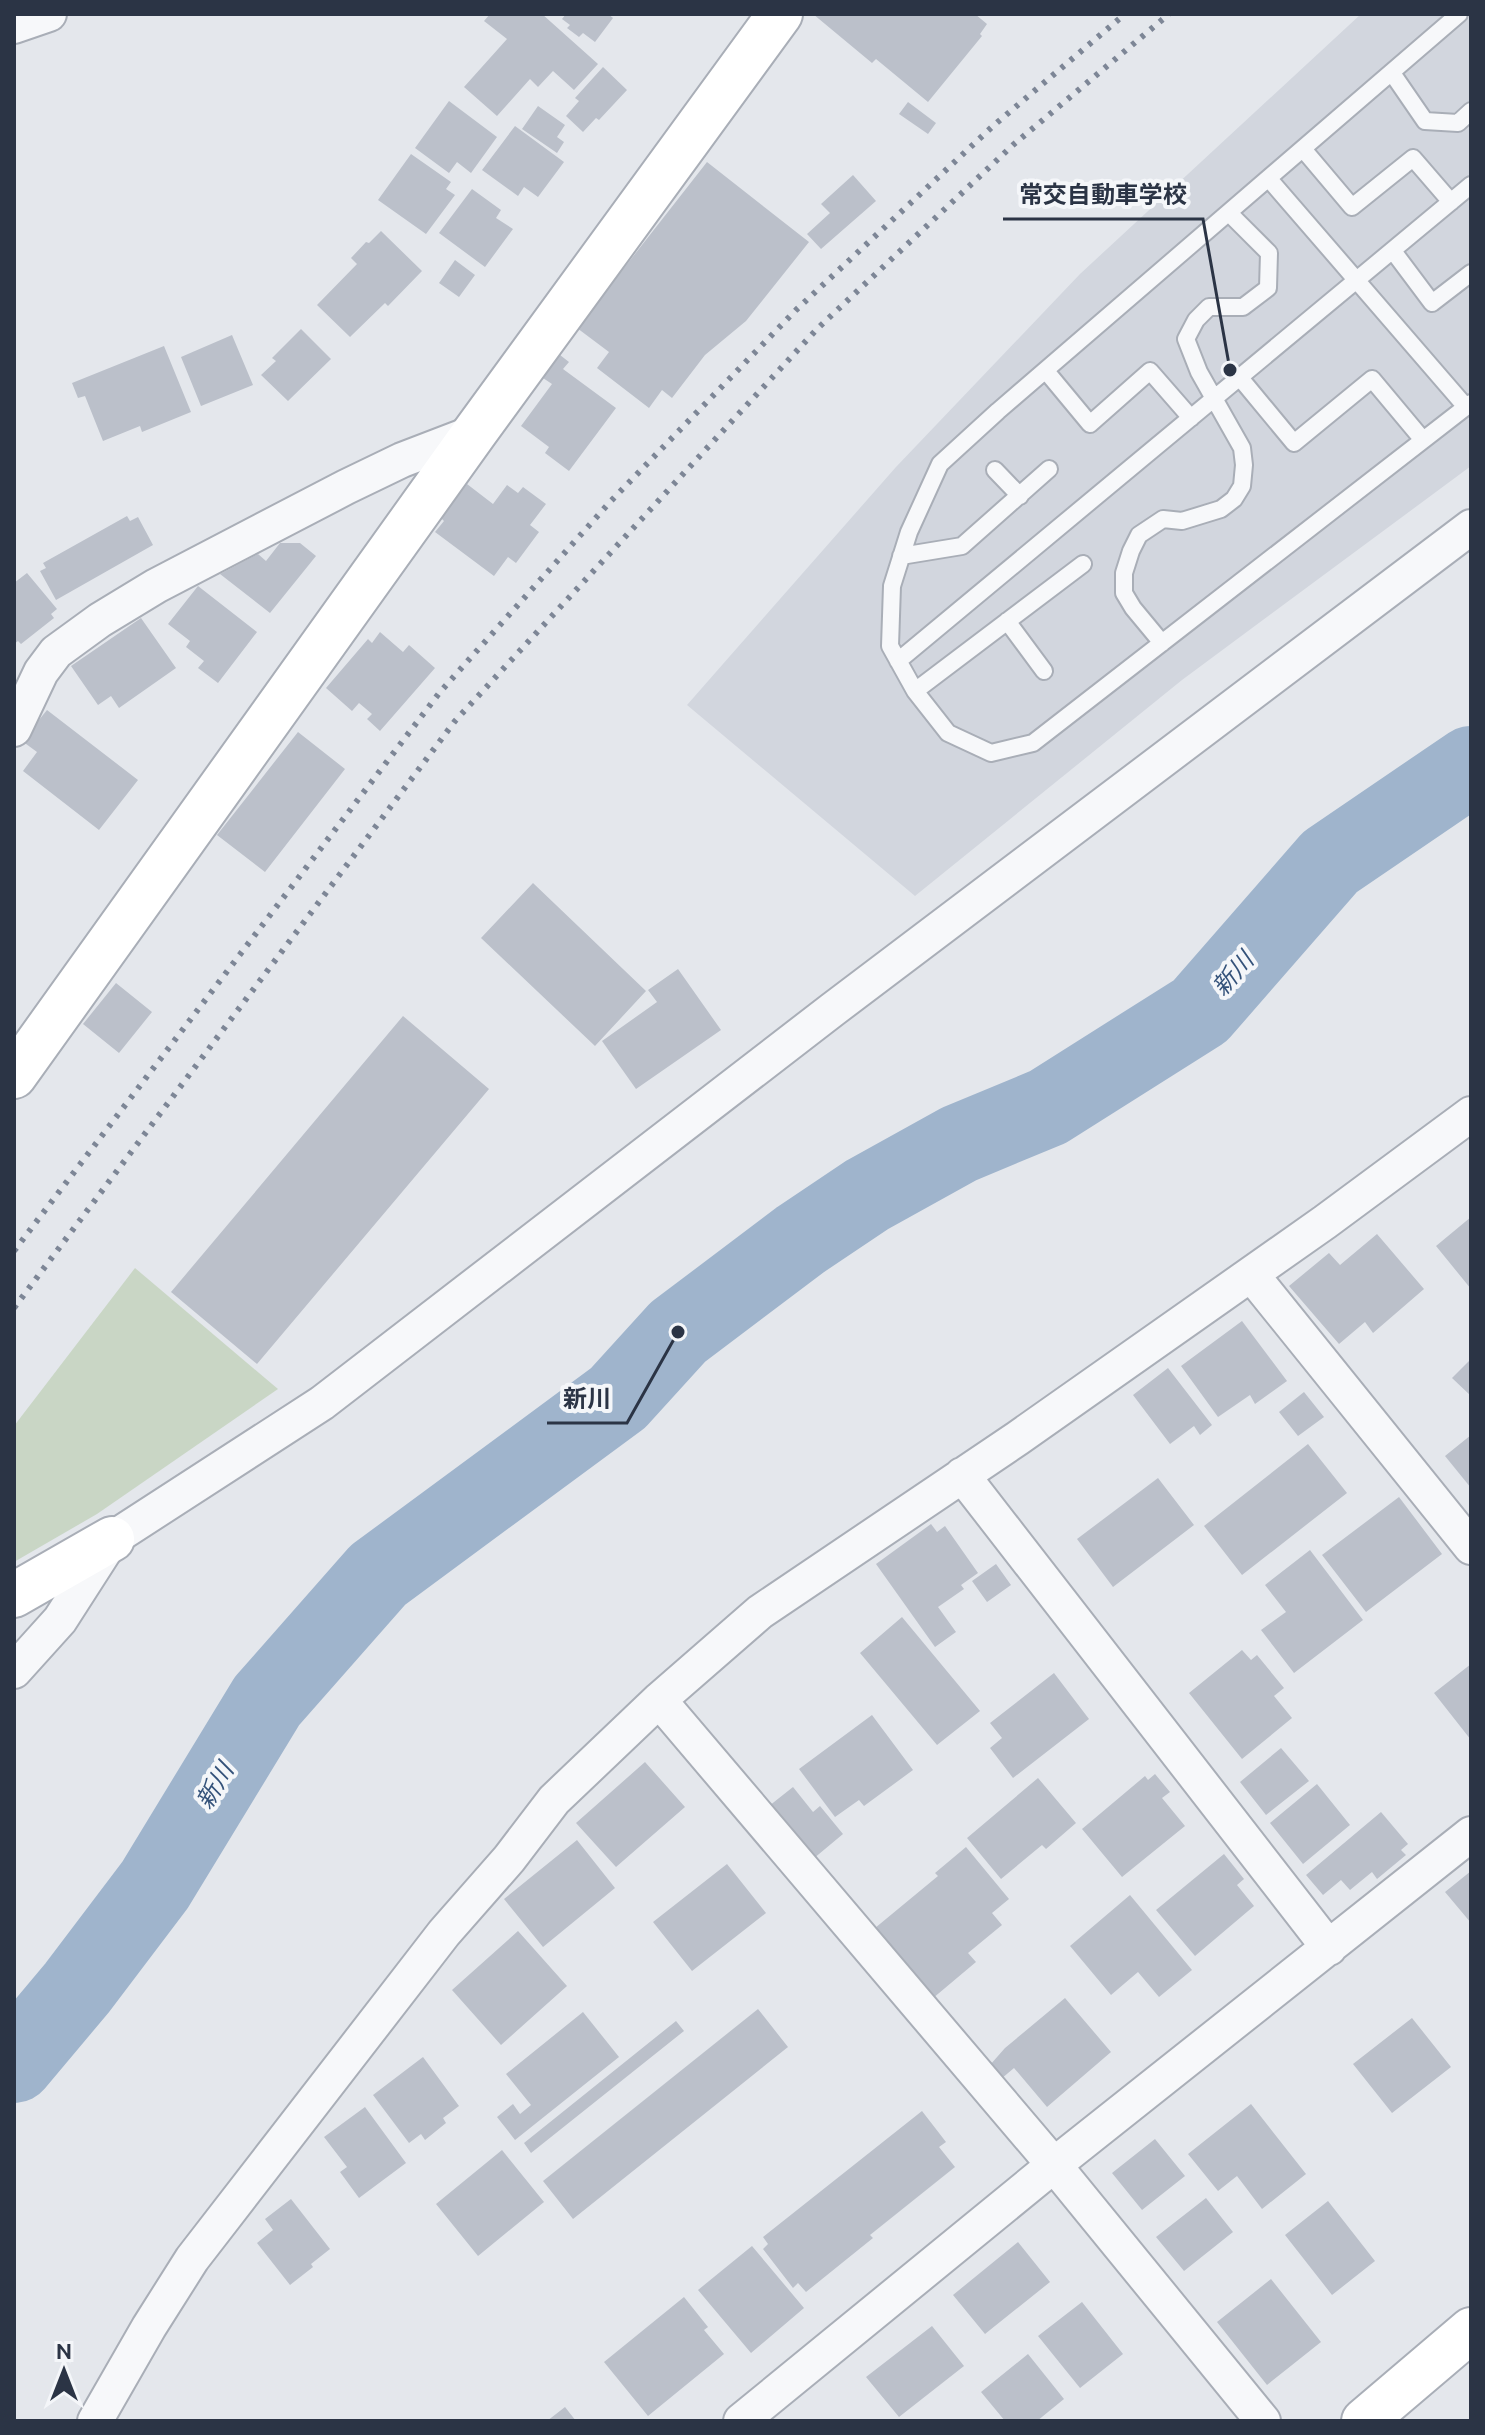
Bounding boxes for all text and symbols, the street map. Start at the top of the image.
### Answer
callout: 常交自動車学校 [1003,171,1203,219]
text: 常交自動車学校 [1019,181,1187,208]
water label: 新川 [1207,944,1261,1001]
callout: 新川 [547,1375,627,1423]
text: 新川 [563,1385,611,1412]
water label: 新川 [191,1756,240,1813]
north arrow [24,2331,104,2411]
text: N [56,2338,72,2363]

